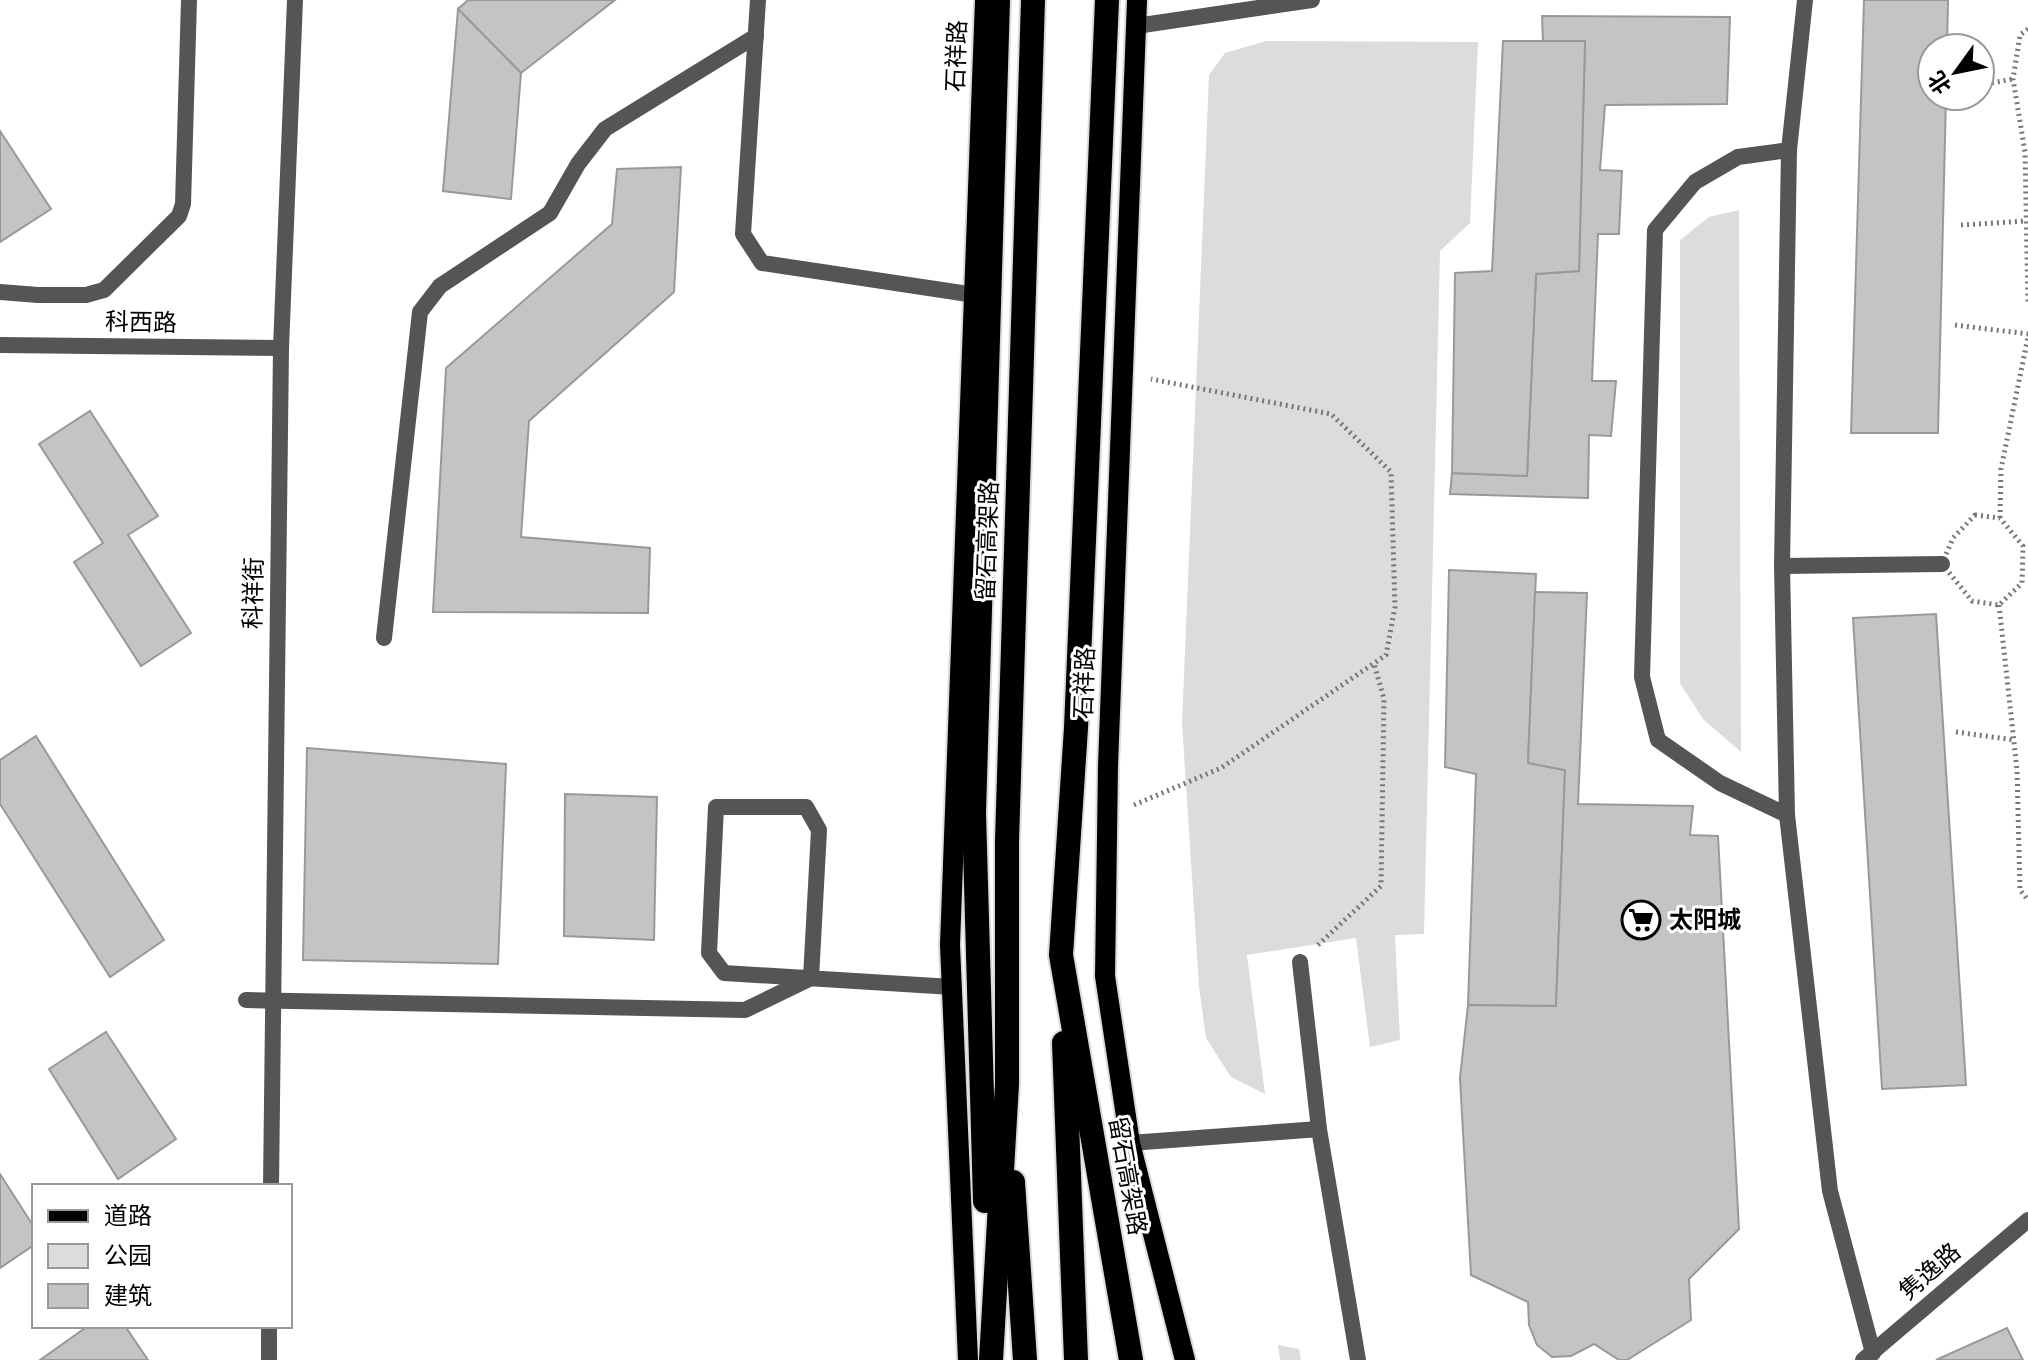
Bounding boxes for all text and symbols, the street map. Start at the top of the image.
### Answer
street label: 石祥路 [941,20,973,92]
north arrow [1916,32,1996,112]
text: 北 [1923,65,1958,99]
street label: 科西路 [105,308,177,338]
street label: 留石高架路 [971,481,1005,601]
street label: 科祥街 [239,557,269,629]
street label: 石祥路 [1069,647,1101,719]
supermarket icon: 太阳城 [1620,899,1662,941]
place label: 太阳城 [1669,906,1741,935]
street label: 留石高架路 [1102,1114,1152,1238]
legend [32,1184,292,1328]
text: 道路 [104,1202,152,1231]
street label: 隽逸路 [1893,1237,1967,1307]
text: 公园 [104,1242,152,1271]
text: 建筑 [104,1282,152,1311]

